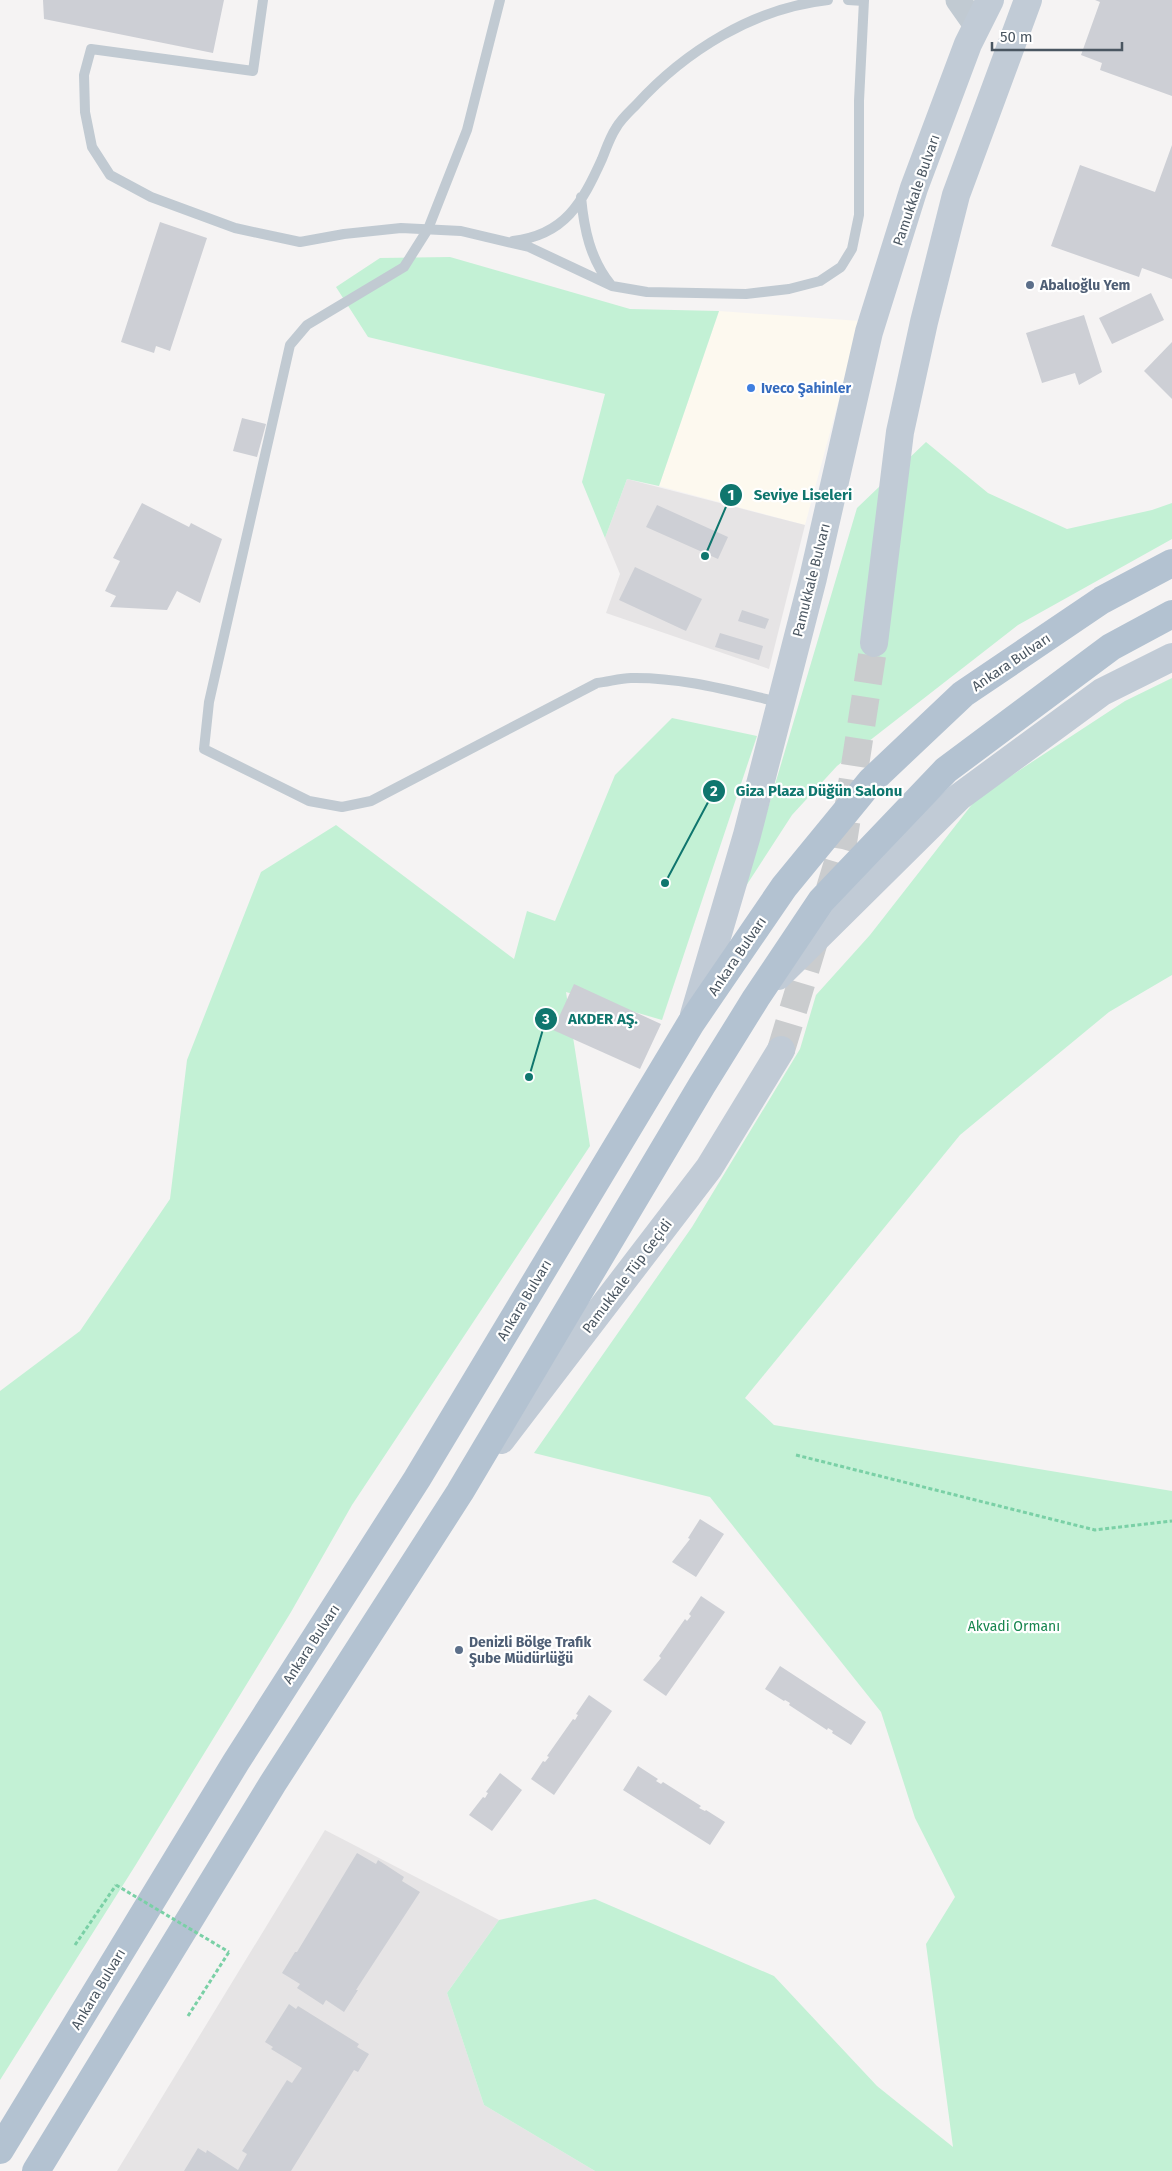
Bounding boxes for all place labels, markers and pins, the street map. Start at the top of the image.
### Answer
place label: Abalıoğlu Yem [1039,277,1131,294]
marker: Abalıoğlu Yem [1024,279,1036,291]
place label: Iveco Şahinler [761,380,851,398]
marker: Iveco Şahinler [745,382,757,394]
callout: Seviye Liseleri [719,480,862,510]
callout: Giza Plaza Düğün Salonu [701,776,913,806]
callout: AKDER AŞ. [533,1004,648,1034]
place label: Denizli Bölge Trafik Şube Müdürlüğü [469,1634,591,1668]
marker: Denizli Bölge Trafik Şube Müdürlüğü [453,1644,465,1656]

